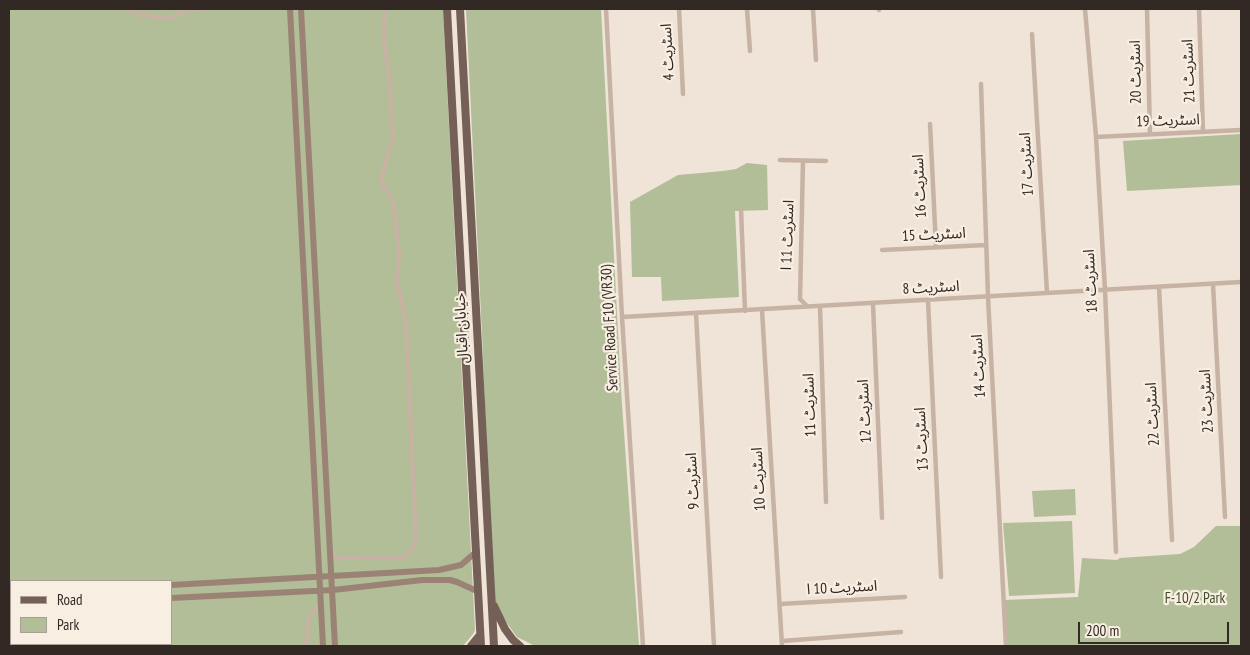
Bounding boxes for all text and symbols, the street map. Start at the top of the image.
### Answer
street label: اسٹریٹ 4 [658,23,678,81]
street label: اسٹریٹ 21 [1179,39,1199,103]
street label: اسٹریٹ 20 [1126,40,1146,104]
street label: اسٹریٹ 19 [1136,111,1200,131]
street label: اسٹریٹ 17 [1016,132,1038,196]
street label: اسٹریٹ 16 [909,154,931,218]
street label: اسٹریٹ 11 ا [778,199,798,271]
street label: اسٹریٹ 15 [902,224,966,246]
street label: اسٹریٹ 18 [1080,249,1102,313]
street label: Service Road F10 (VR30) [598,264,622,392]
street label: اسٹریٹ 8 [902,278,960,298]
street label: خیابان اقبال [451,292,473,364]
street label: اسٹریٹ 14 [968,334,990,398]
street label: اسٹریٹ 23 [1196,369,1218,433]
street label: اسٹریٹ 11 [800,373,820,437]
street label: اسٹریٹ 12 [854,379,876,443]
street label: اسٹریٹ 22 [1142,382,1164,446]
street label: اسٹریٹ 13 [911,407,933,471]
street label: اسٹریٹ 10 [748,447,770,511]
street label: اسٹریٹ 9 [683,452,703,510]
street label: اسٹریٹ 10 ا [806,577,878,599]
legend [10,580,172,645]
text: Road [57,590,83,609]
park label: F-10/2 Park [1165,590,1225,608]
scale bar [1080,612,1231,644]
text: Park [57,615,79,634]
text: 200 m [1086,621,1119,640]

